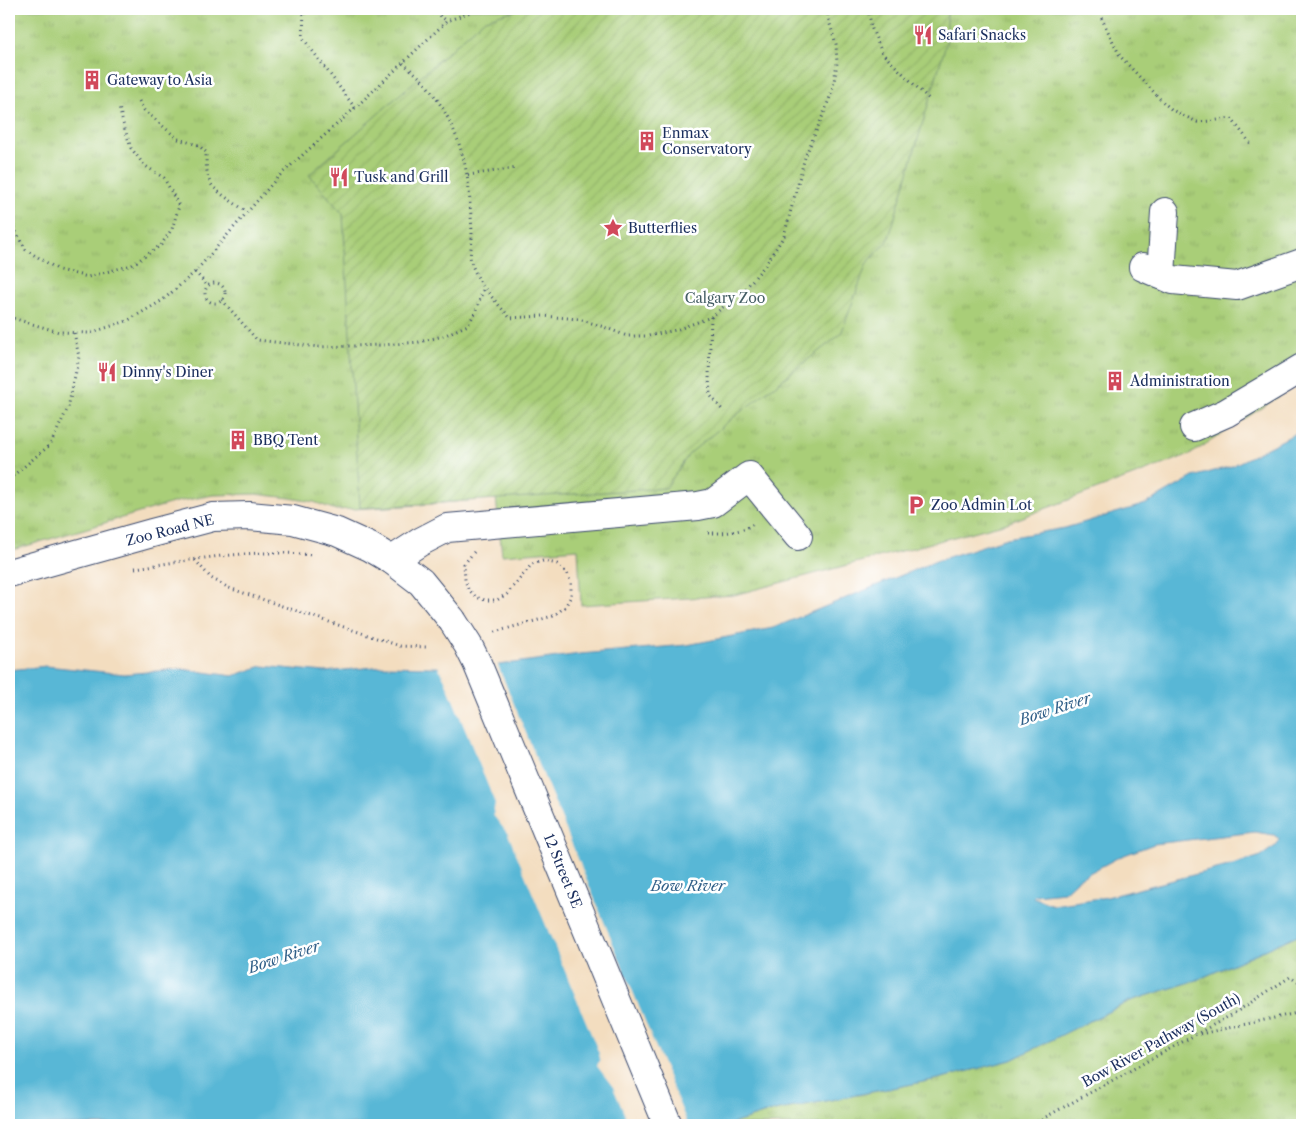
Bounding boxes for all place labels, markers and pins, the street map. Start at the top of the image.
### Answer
restaurant icon: Safari Snacks [912,24,934,46]
place label: Safari Snacks [938,26,1026,44]
building icon: Gateway to Asia [81,69,103,91]
place label: Gateway to Asia [107,71,213,89]
place label: Enmax Conservatory [662,124,752,158]
building icon: Enmax Conservatory [636,130,658,152]
restaurant icon: Tusk and Grill [328,166,350,188]
place label: Tusk and Grill [354,168,448,186]
place icon: Butterflies [602,217,624,239]
place label: Butterflies [628,219,697,237]
restaurant icon: Dinny's Diner [96,361,118,383]
place label: Dinny's Diner [122,363,214,381]
building icon: Administration [1104,370,1126,392]
place label: Administration [1129,372,1230,390]
building icon: BBQ Tent [227,429,249,451]
place label: BBQ Tent [253,431,318,449]
parking icon: Zoo Admin Lot [905,494,927,516]
place label: Zoo Admin Lot [931,496,1032,514]

